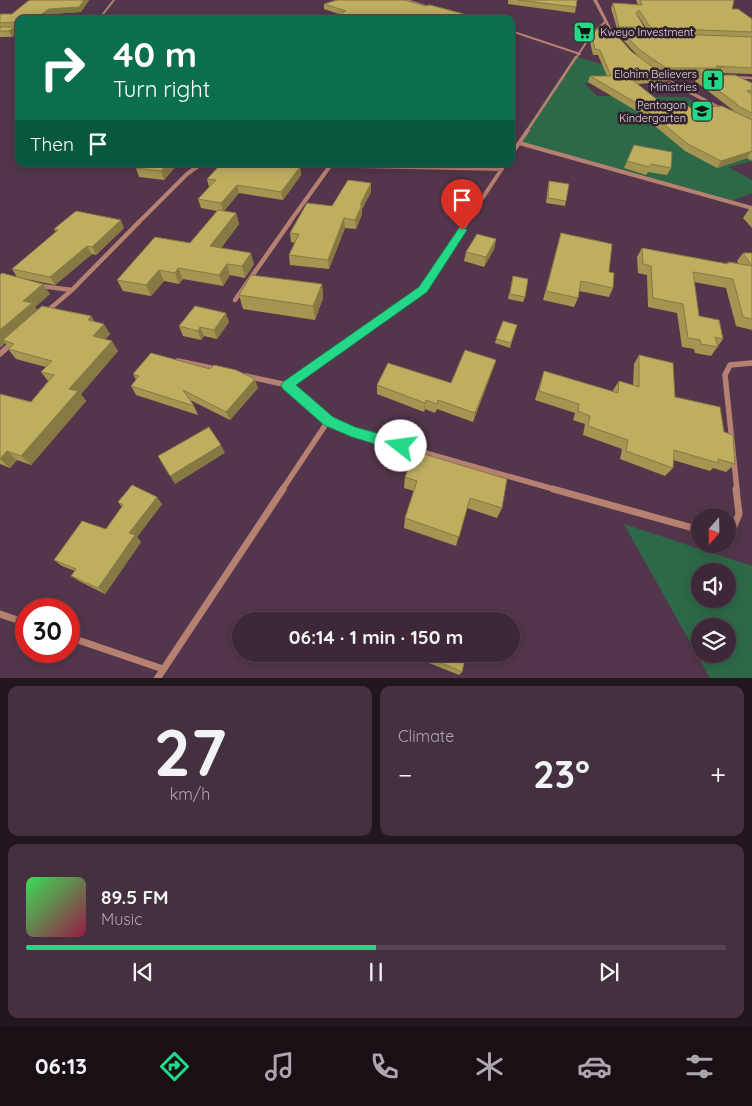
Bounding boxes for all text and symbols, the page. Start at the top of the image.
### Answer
supermarket icon: Kweyo Investment [572,20,596,44]
place label: Kweyo Investment [600,25,694,39]
text: 40 m [113,32,197,76]
icon: right [30,35,95,100]
place label: Elohim Believers Ministries [614,67,697,94]
church icon: Elohim Believers Ministries [701,68,725,92]
text: Turn right [113,75,210,103]
place label: Pentagon Kindergarten [619,98,686,125]
school or university icon: Pentagon Kindergarten [690,99,714,123]
icon: arrive [84,130,112,158]
text: Then [30,132,74,156]
pin [441,179,483,230]
icon: arrive [448,186,476,214]
position arrow [374,419,426,471]
north arrow [691,508,736,552]
map controls [691,508,736,663]
button: sound [691,563,736,608]
speed limit sign: 30 [15,598,80,663]
button: layers [691,618,736,663]
text: 06:14 · 1 min · 150 m [289,625,463,649]
text: 27 [154,711,226,792]
text: Climate [398,726,454,746]
text: 23° [533,750,590,798]
text: − [398,757,413,792]
text: + [710,757,726,792]
text: km/h [170,784,210,804]
text: 89.5 FM [101,885,169,909]
text: Music [101,909,143,929]
icon: previous [129,958,157,986]
icon: pause [362,958,390,986]
icon: next [595,958,623,986]
icon: directions [157,1049,192,1084]
icon: music [262,1049,297,1084]
icon: phone [367,1049,402,1084]
icon: climate [472,1049,507,1084]
icon: car [577,1049,612,1084]
icon: filters [682,1049,717,1084]
text: 06:13 [35,1052,87,1080]

